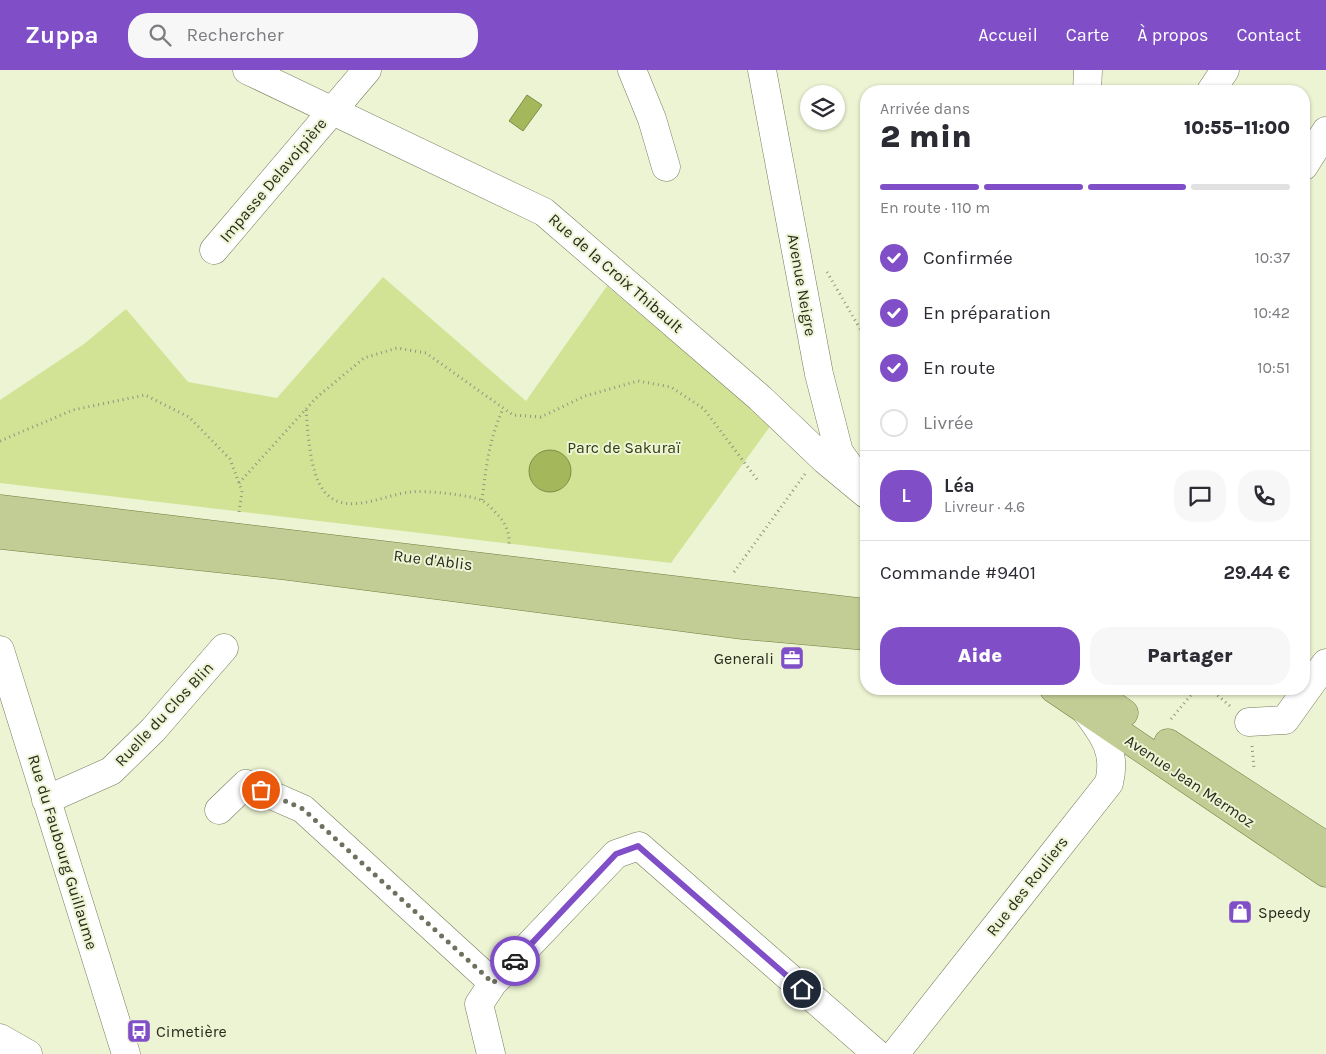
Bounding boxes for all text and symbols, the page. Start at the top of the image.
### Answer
search box [128,13,478,58]
text: Zuppa [25,21,98,49]
icon: search [146,21,174,49]
text: Rechercher [186,24,284,46]
text: Accueil [978,24,1038,46]
text: Carte [1066,24,1109,46]
text: À propos [1137,24,1209,46]
text: Contact [1237,24,1301,46]
map controls [800,85,845,130]
button: layers [800,85,845,130]
text: Arrivée dans [880,99,970,118]
street label: Impasse Delavoipière [215,114,331,246]
text: 10:55–11:00 [1184,117,1290,139]
text: 2 min [880,118,972,155]
text: En route · 110 m [880,198,990,217]
street label: Rue de la Croix Thibault [545,209,687,337]
street label: Avenue Neigre [784,232,820,338]
icon: check [880,244,908,272]
text: Confirmée [923,247,1013,269]
text: 10:37 [1255,248,1290,267]
icon: check [880,299,908,327]
text: En préparation [923,302,1051,324]
text: 10:42 [1253,303,1290,322]
icon: check [880,354,908,382]
text: En route [923,357,995,379]
text: 10:51 [1257,358,1290,377]
text: Livrée [923,412,973,434]
park label: Parc de Sakuraï [567,438,681,457]
button: chat [1174,470,1226,522]
button: phone [1238,470,1290,522]
text: Léa [944,475,975,497]
text: L [901,485,911,507]
text: Livreur · 4.6 [944,497,1025,516]
street label: Rue d'Ablis [392,546,474,574]
text: Commande #9401 [880,562,1036,584]
text: 29.44 € [1223,562,1290,584]
button: Aide [880,627,1080,685]
button: Partager [1090,627,1290,685]
office icon: Generali [779,645,805,671]
place label: Generali [714,649,774,668]
street label: Ruelle du Clos Blin [111,658,217,770]
street label: Avenue Jean Mermoz [1122,731,1258,831]
street label: Rue du Faubourg Guillaume [24,752,102,952]
pin [240,769,282,811]
icon: bag [247,776,275,804]
street label: Rue des Rouliers [982,832,1072,940]
shop icon: Speedy [1227,899,1253,925]
place label: Speedy [1258,903,1311,922]
courier [490,936,540,986]
icon: car [501,947,529,975]
pin [781,968,823,1010]
icon: home [788,975,816,1003]
bus stop icon: Cimetière [126,1018,152,1044]
place label: Cimetière [156,1022,227,1041]

